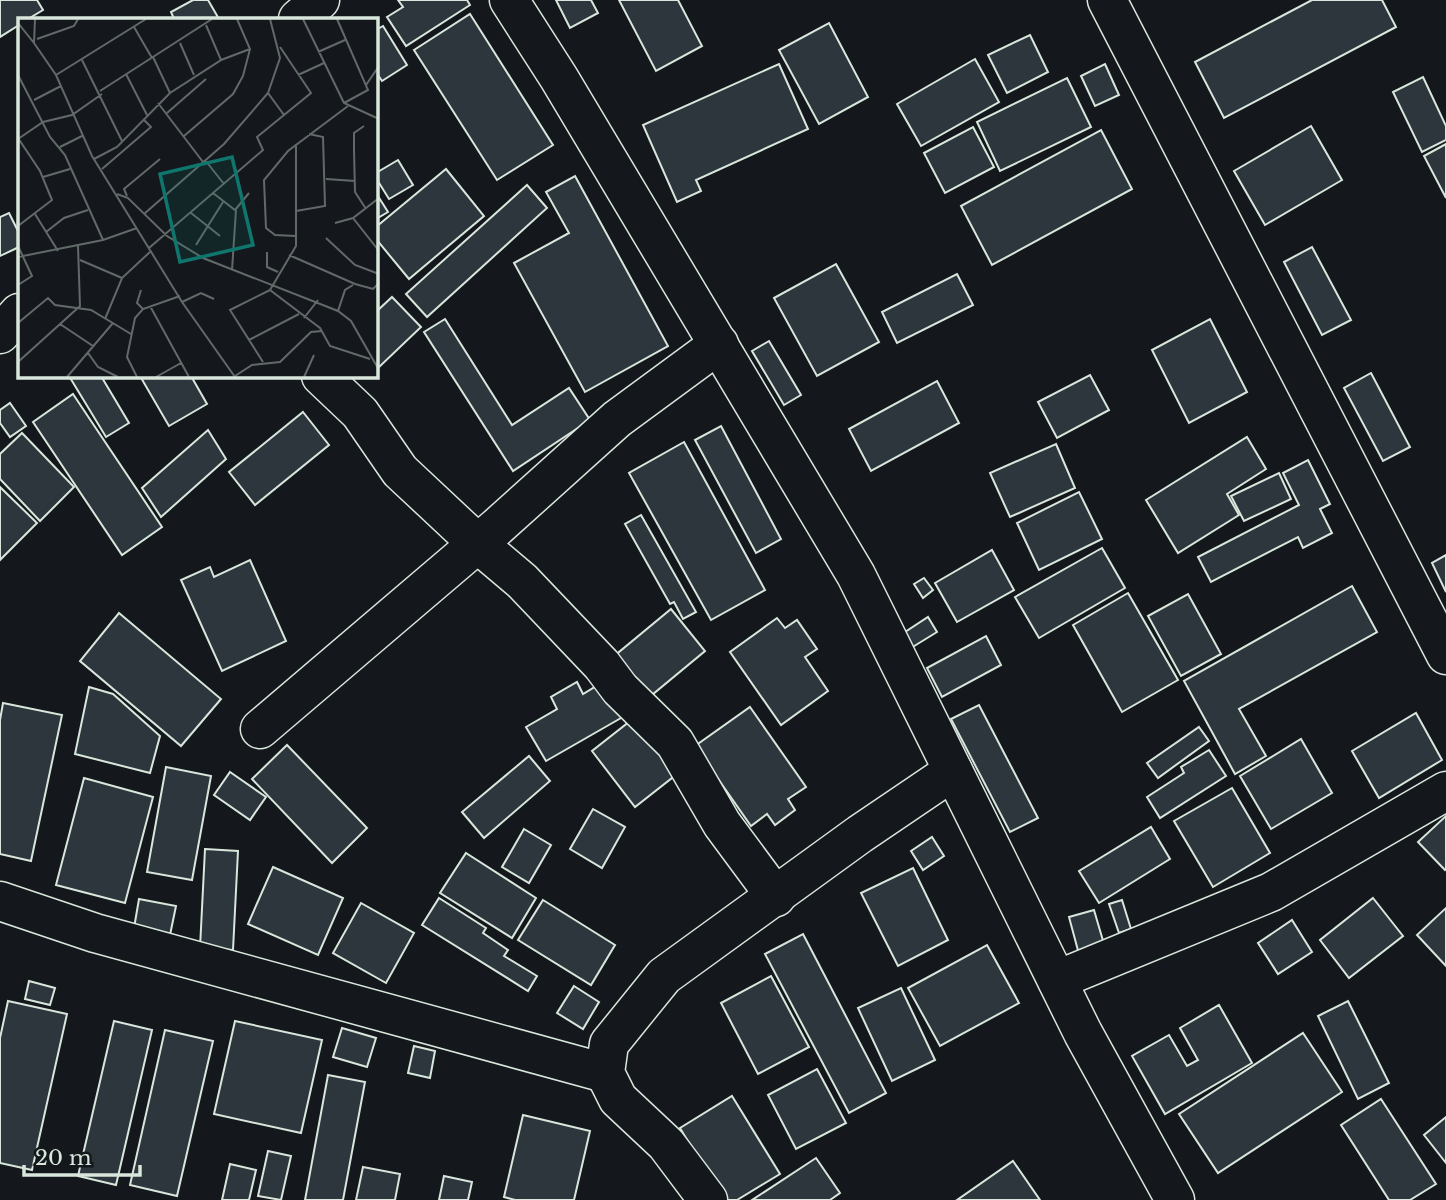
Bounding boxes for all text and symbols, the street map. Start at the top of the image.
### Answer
inset map [18,18,378,378]
scale bar [24,1134,140,1178]
text: 20 m [35,1145,92,1171]

